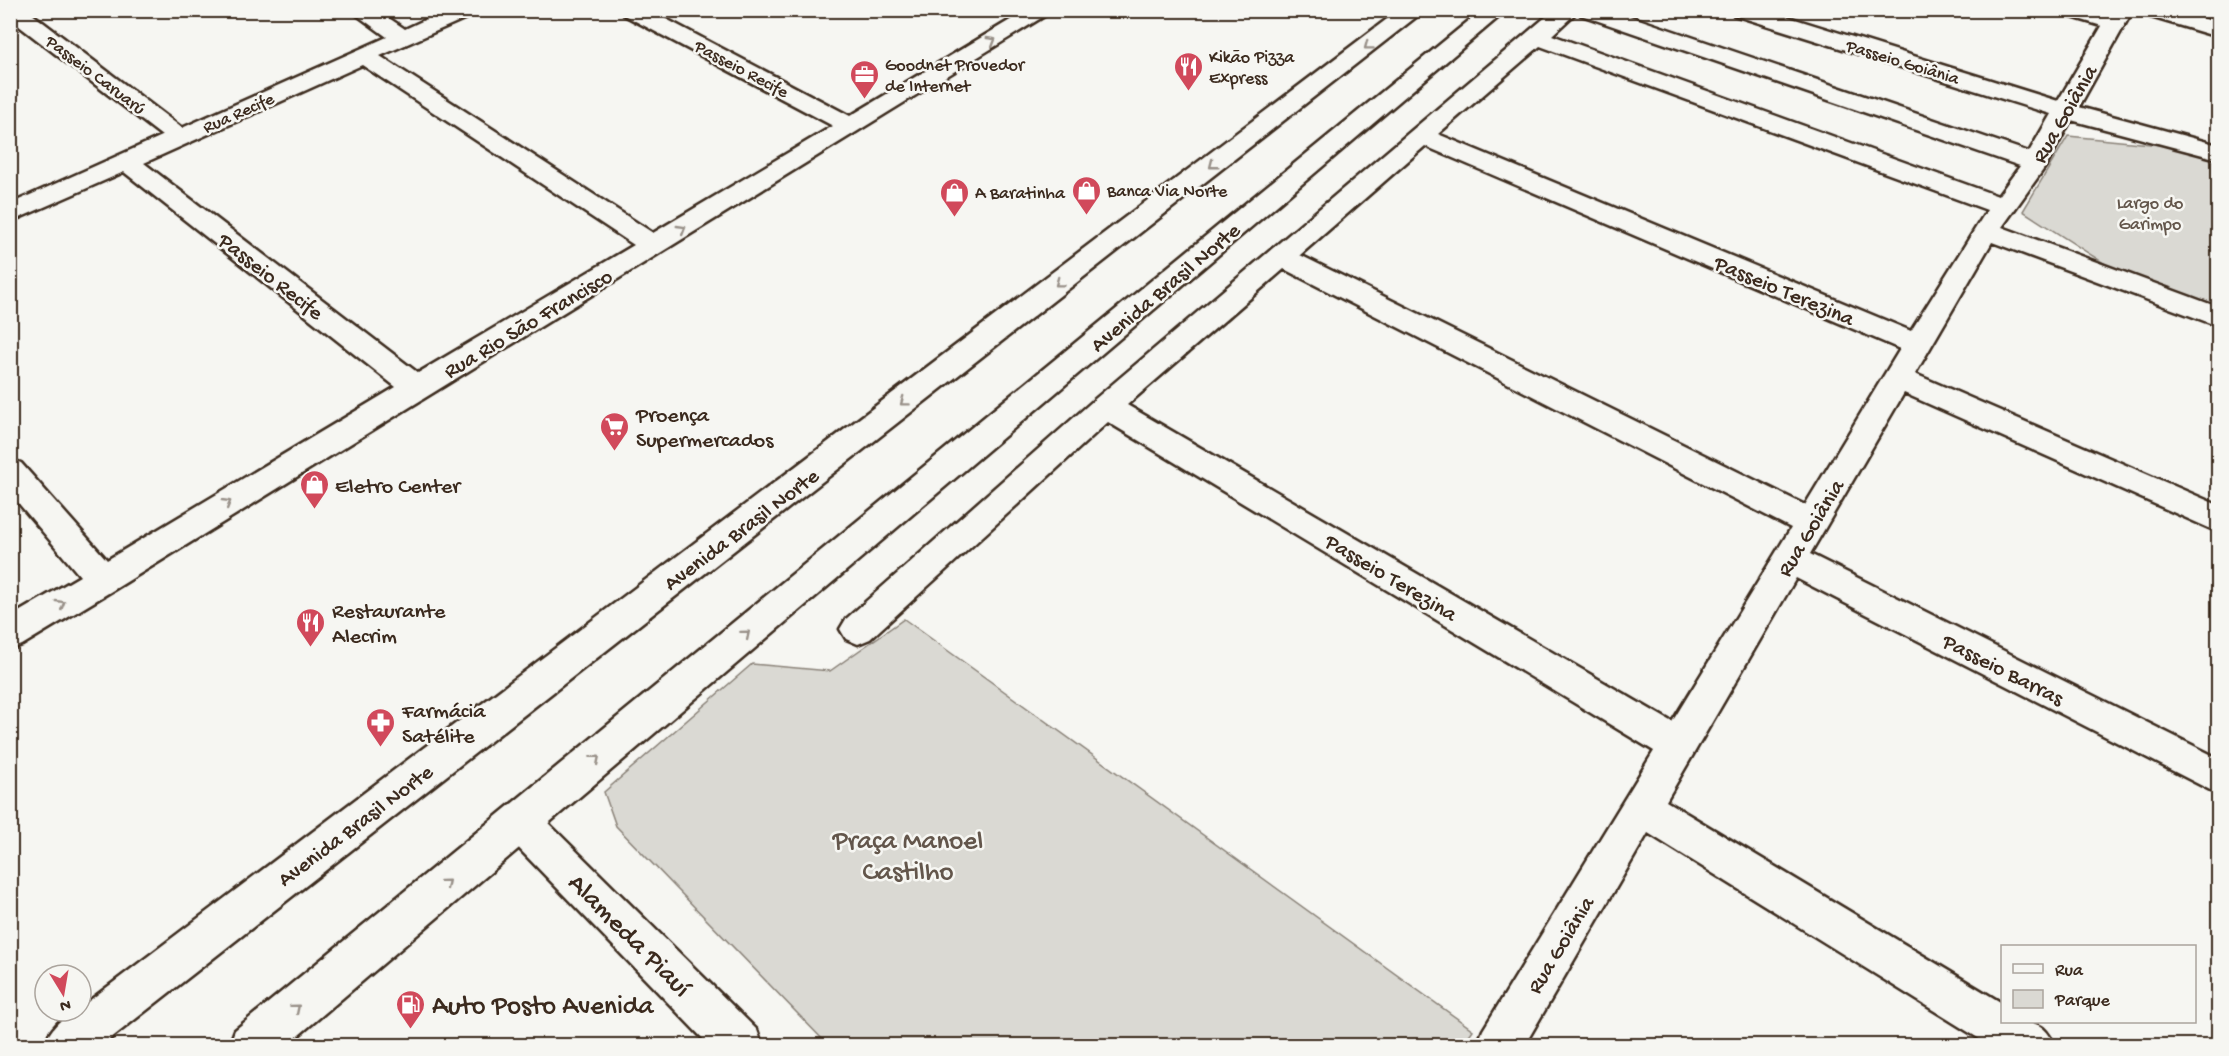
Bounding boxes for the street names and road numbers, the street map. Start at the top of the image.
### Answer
street label: Passeio Caruarú [40,31,149,121]
street label: Passeio Recife [689,36,792,104]
street label: Passeio Goiânia [1842,36,1962,91]
street label: Rua Goiânia [2028,61,2105,169]
street label: Rua Recife [200,89,278,139]
street label: Avenida Brasil Norte [1086,218,1247,359]
street label: Passeio Recife [211,228,328,328]
street label: Passeio Terezina [1709,251,1858,334]
street label: Rua Rio São Francisco [440,265,618,386]
street label: Avenida Brasil Norte [660,464,826,598]
street label: Rua Goiânia [1773,475,1852,582]
street label: Passeio Terezina [1318,529,1461,629]
street label: Passeio Barras [1936,629,2068,714]
street label: Avenida Brasil Norte [274,760,440,894]
street label: Alameda Piauí [560,868,697,1006]
street label: Rua Goiânia [1523,892,1602,999]

